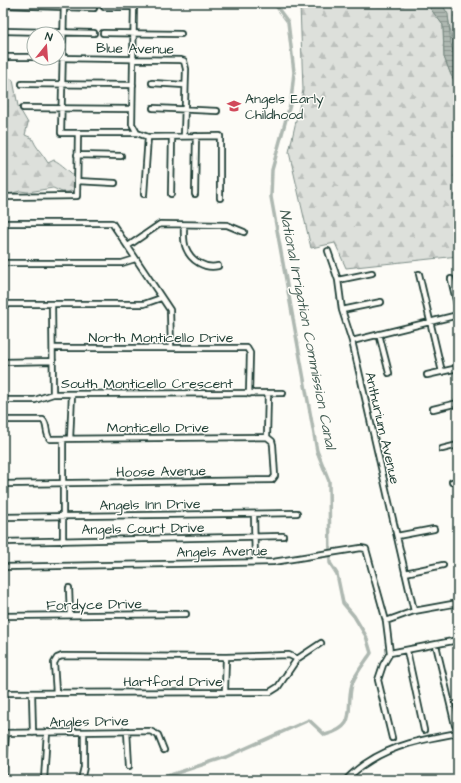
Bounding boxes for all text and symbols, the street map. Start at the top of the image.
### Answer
north arrow [26,26,66,66]
text: N [43,29,54,45]
street label: Blue Avenue [96,38,175,60]
place label: Angels Early Childhood [245,89,324,125]
school or university icon: Angels Early Childhood [226,98,242,114]
water label: National Irrigation Commission Canal [273,207,341,453]
street label: North Monticello Drive [89,328,234,348]
street label: Anthurium Avenue [359,370,405,487]
street label: South Monticello Crescent [61,374,233,394]
street label: Monticello Drive [107,418,210,438]
street label: Hoose Avenue [116,461,207,483]
street label: Angels Inn Drive [99,494,201,516]
street label: Angels Court Drive [81,518,205,540]
street label: Angels Avenue [176,541,268,563]
street label: Fordyce Drive [46,594,143,616]
street label: Hartford Drive [123,672,223,692]
street label: Angles Drive [49,711,129,733]

